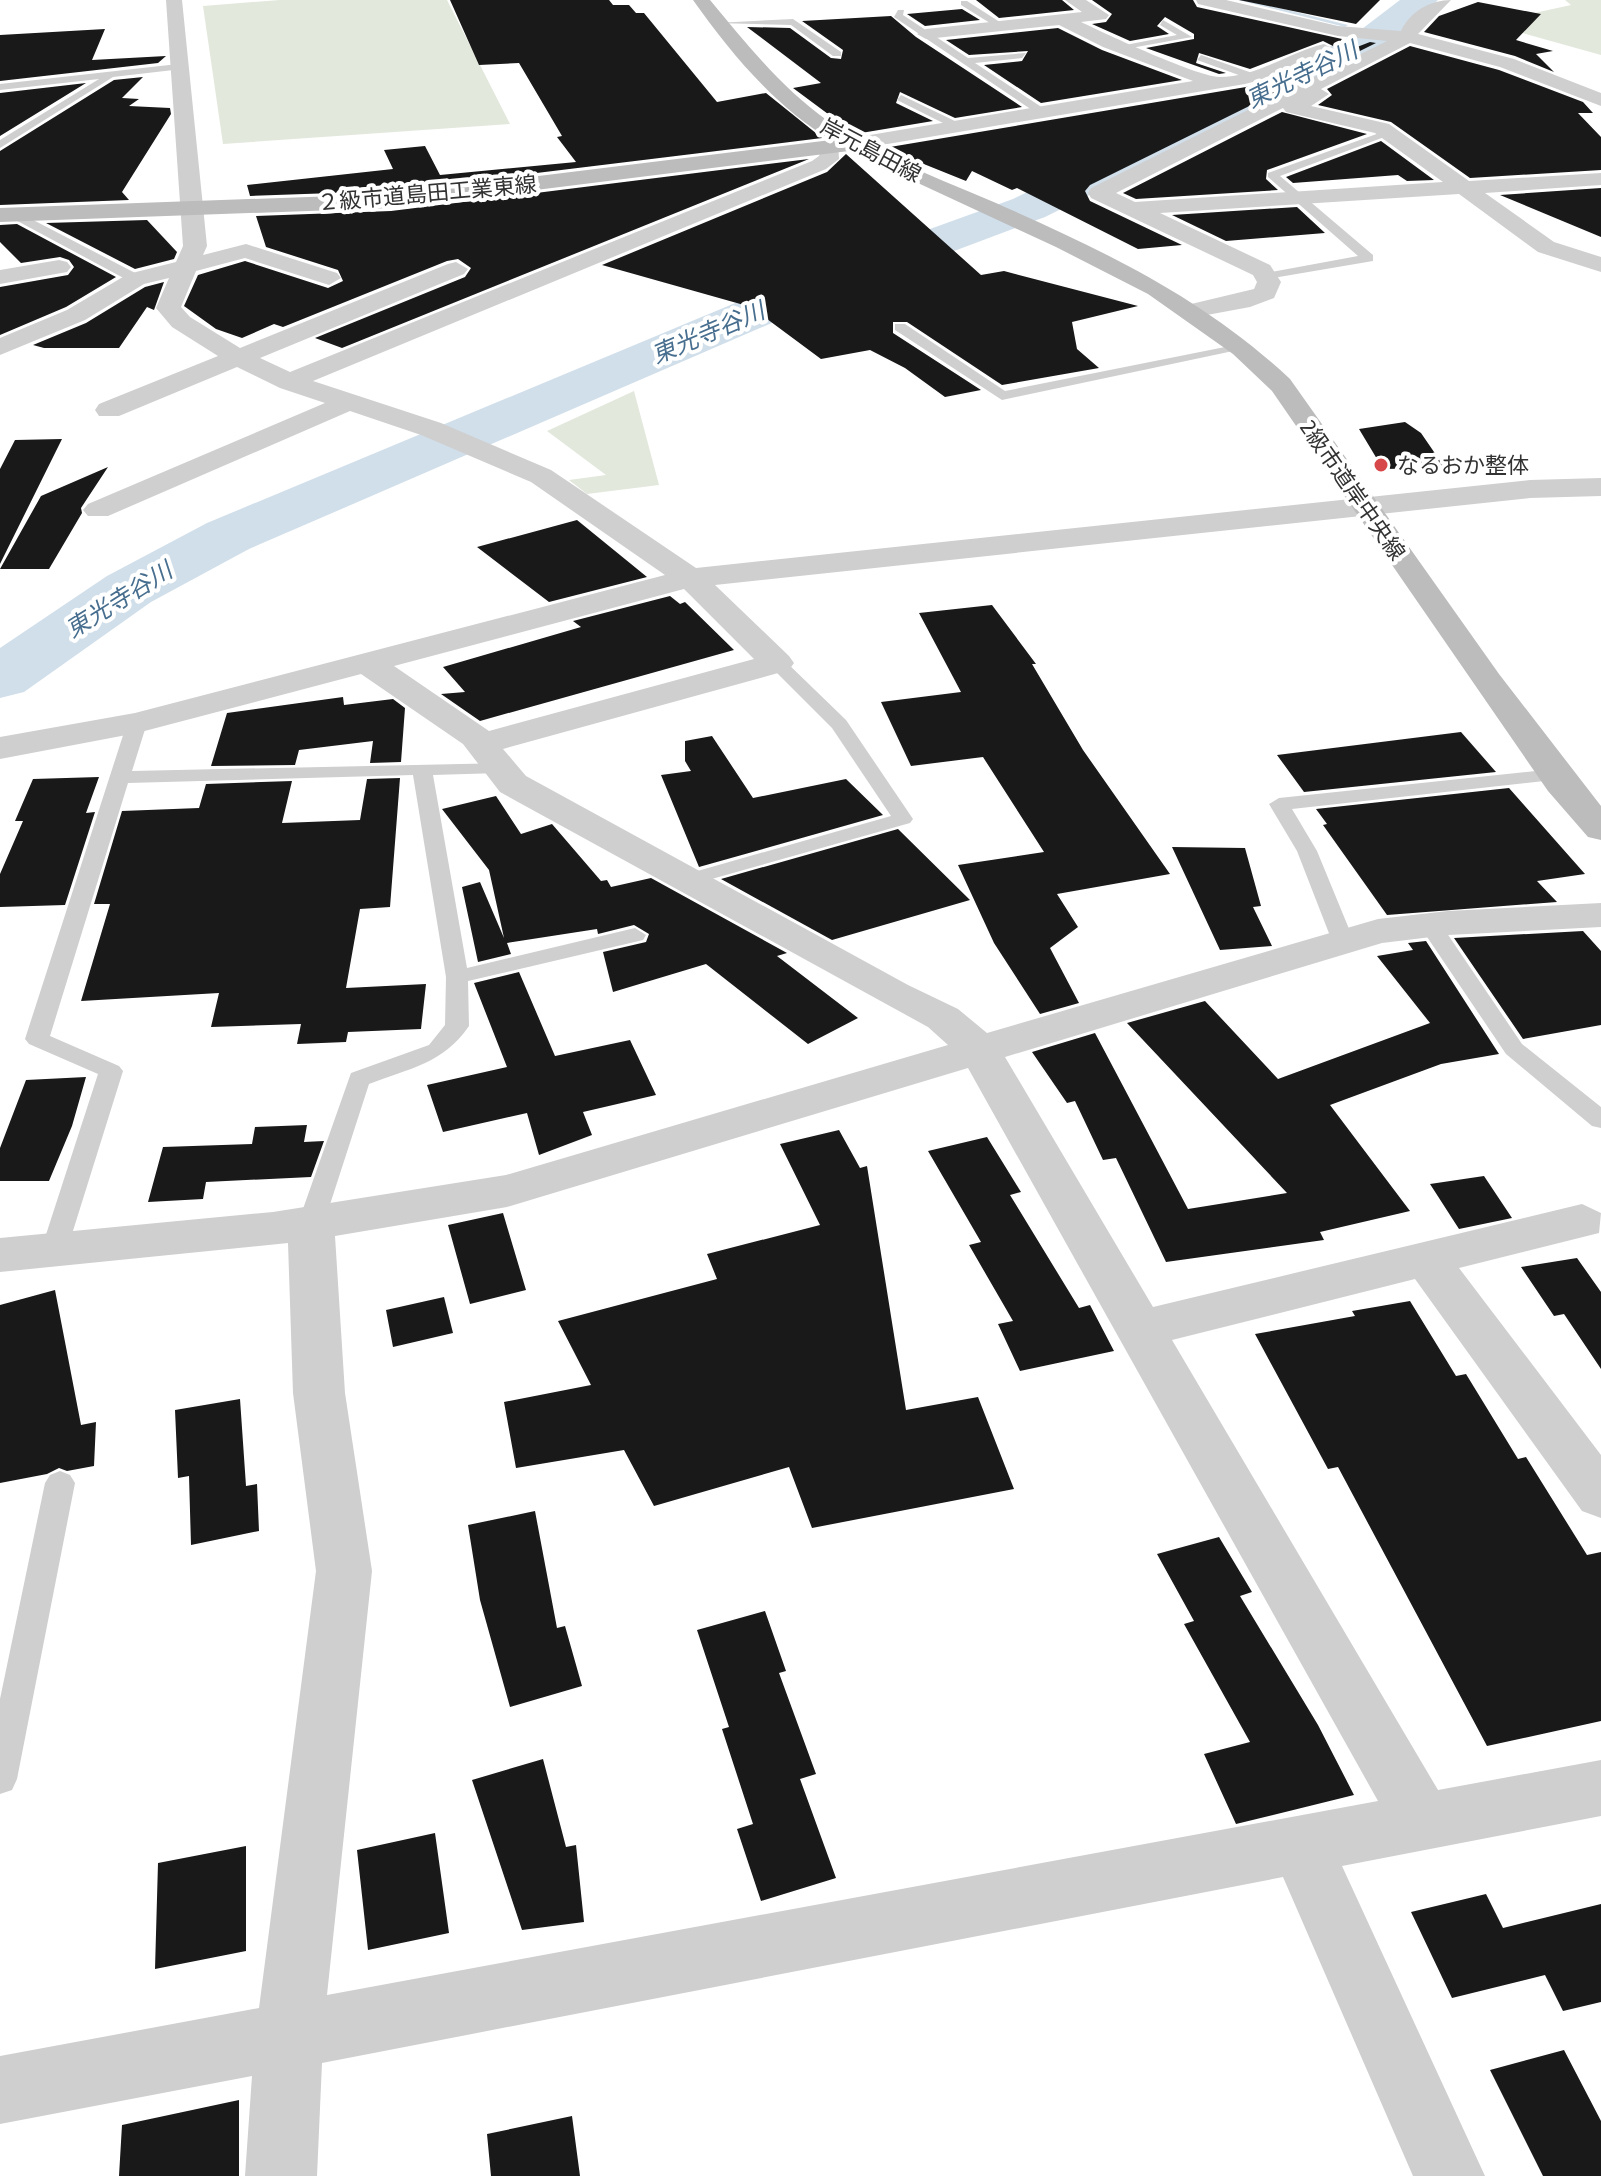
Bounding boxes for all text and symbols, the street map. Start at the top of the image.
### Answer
water label: 東光寺谷川 [1242,35,1364,113]
street label: 岸元島田線 [816,113,926,187]
street label: ２級市道島田工業東線 [316,170,538,216]
water label: 東光寺谷川 [647,295,771,368]
street label: 2級市道岸中央線 [1295,415,1411,565]
place label: なるおか整体 [1397,452,1529,478]
marker: なるおか整体 [1372,456,1390,474]
water label: 東光寺谷川 [61,555,179,643]

